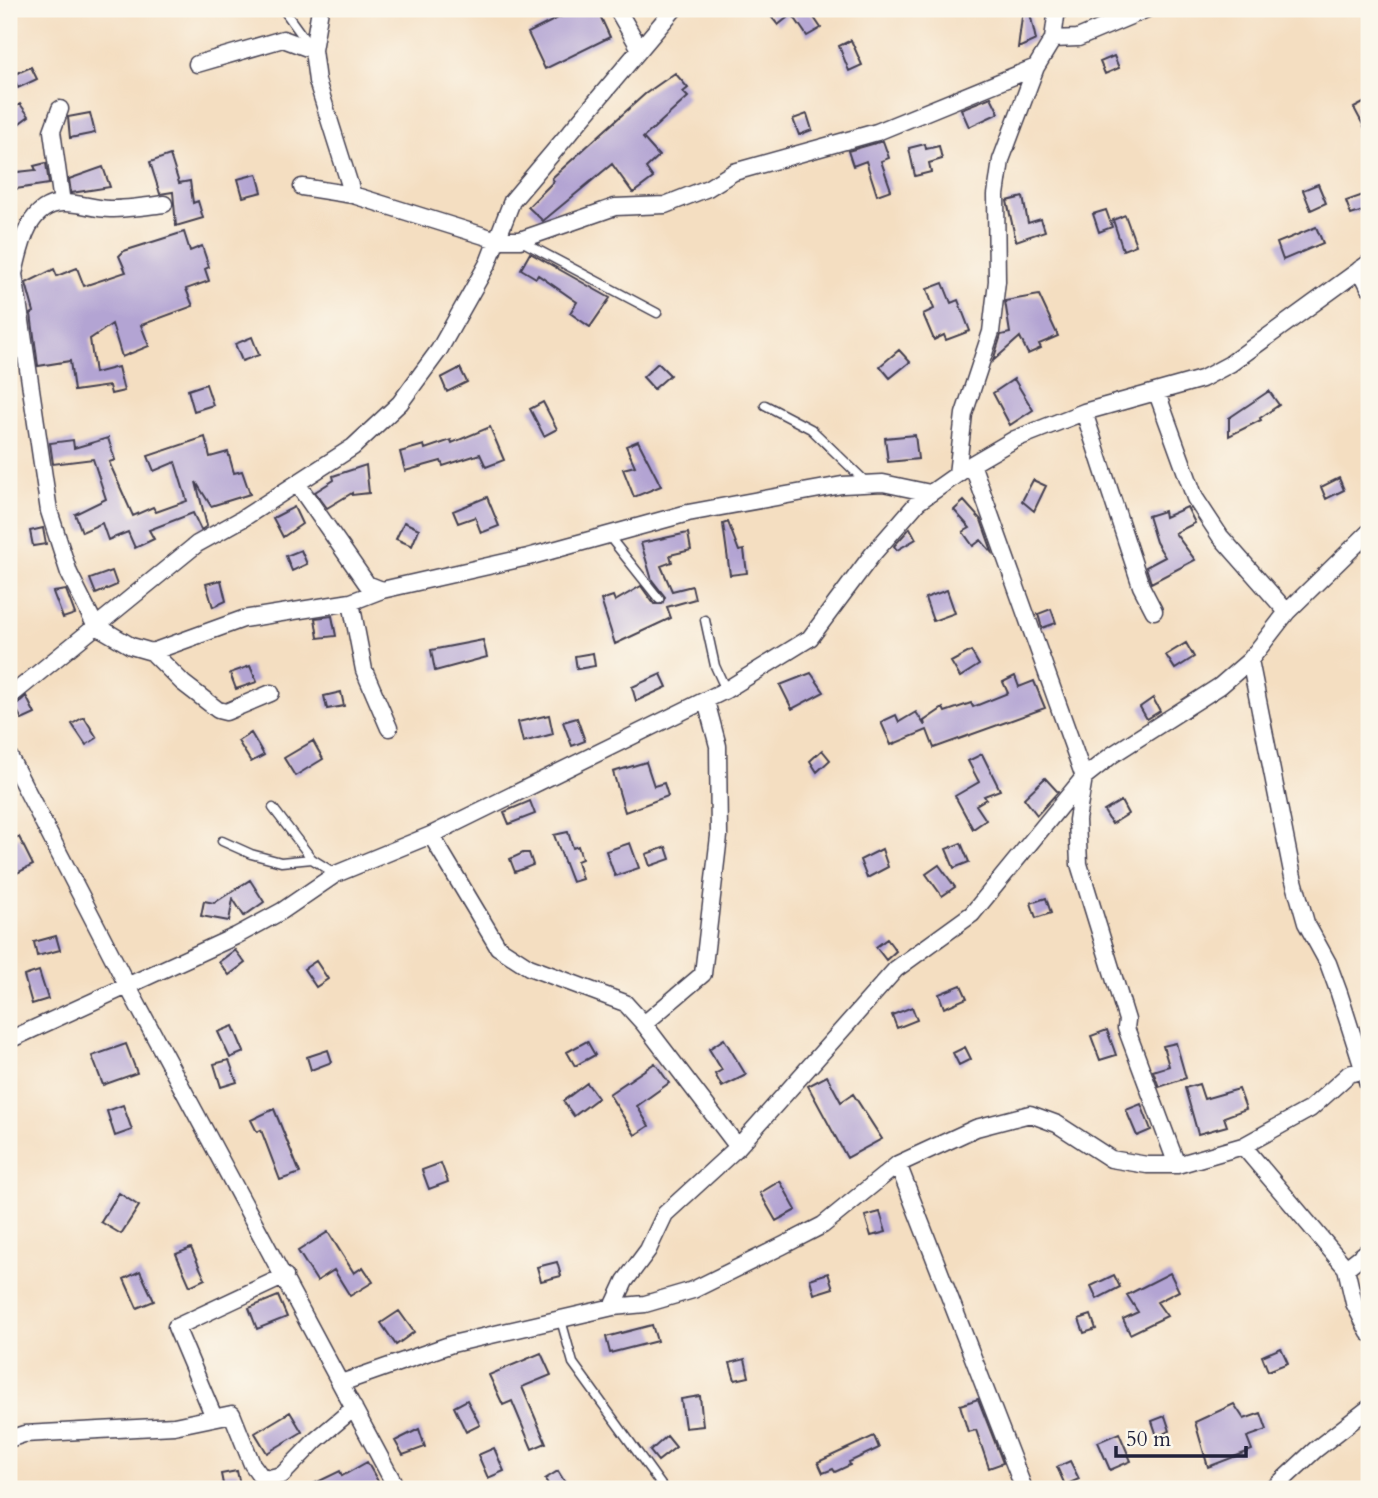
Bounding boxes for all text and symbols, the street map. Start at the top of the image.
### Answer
scale bar [1116,1414,1245,1458]
text: 50 m [1126,1425,1171,1454]

